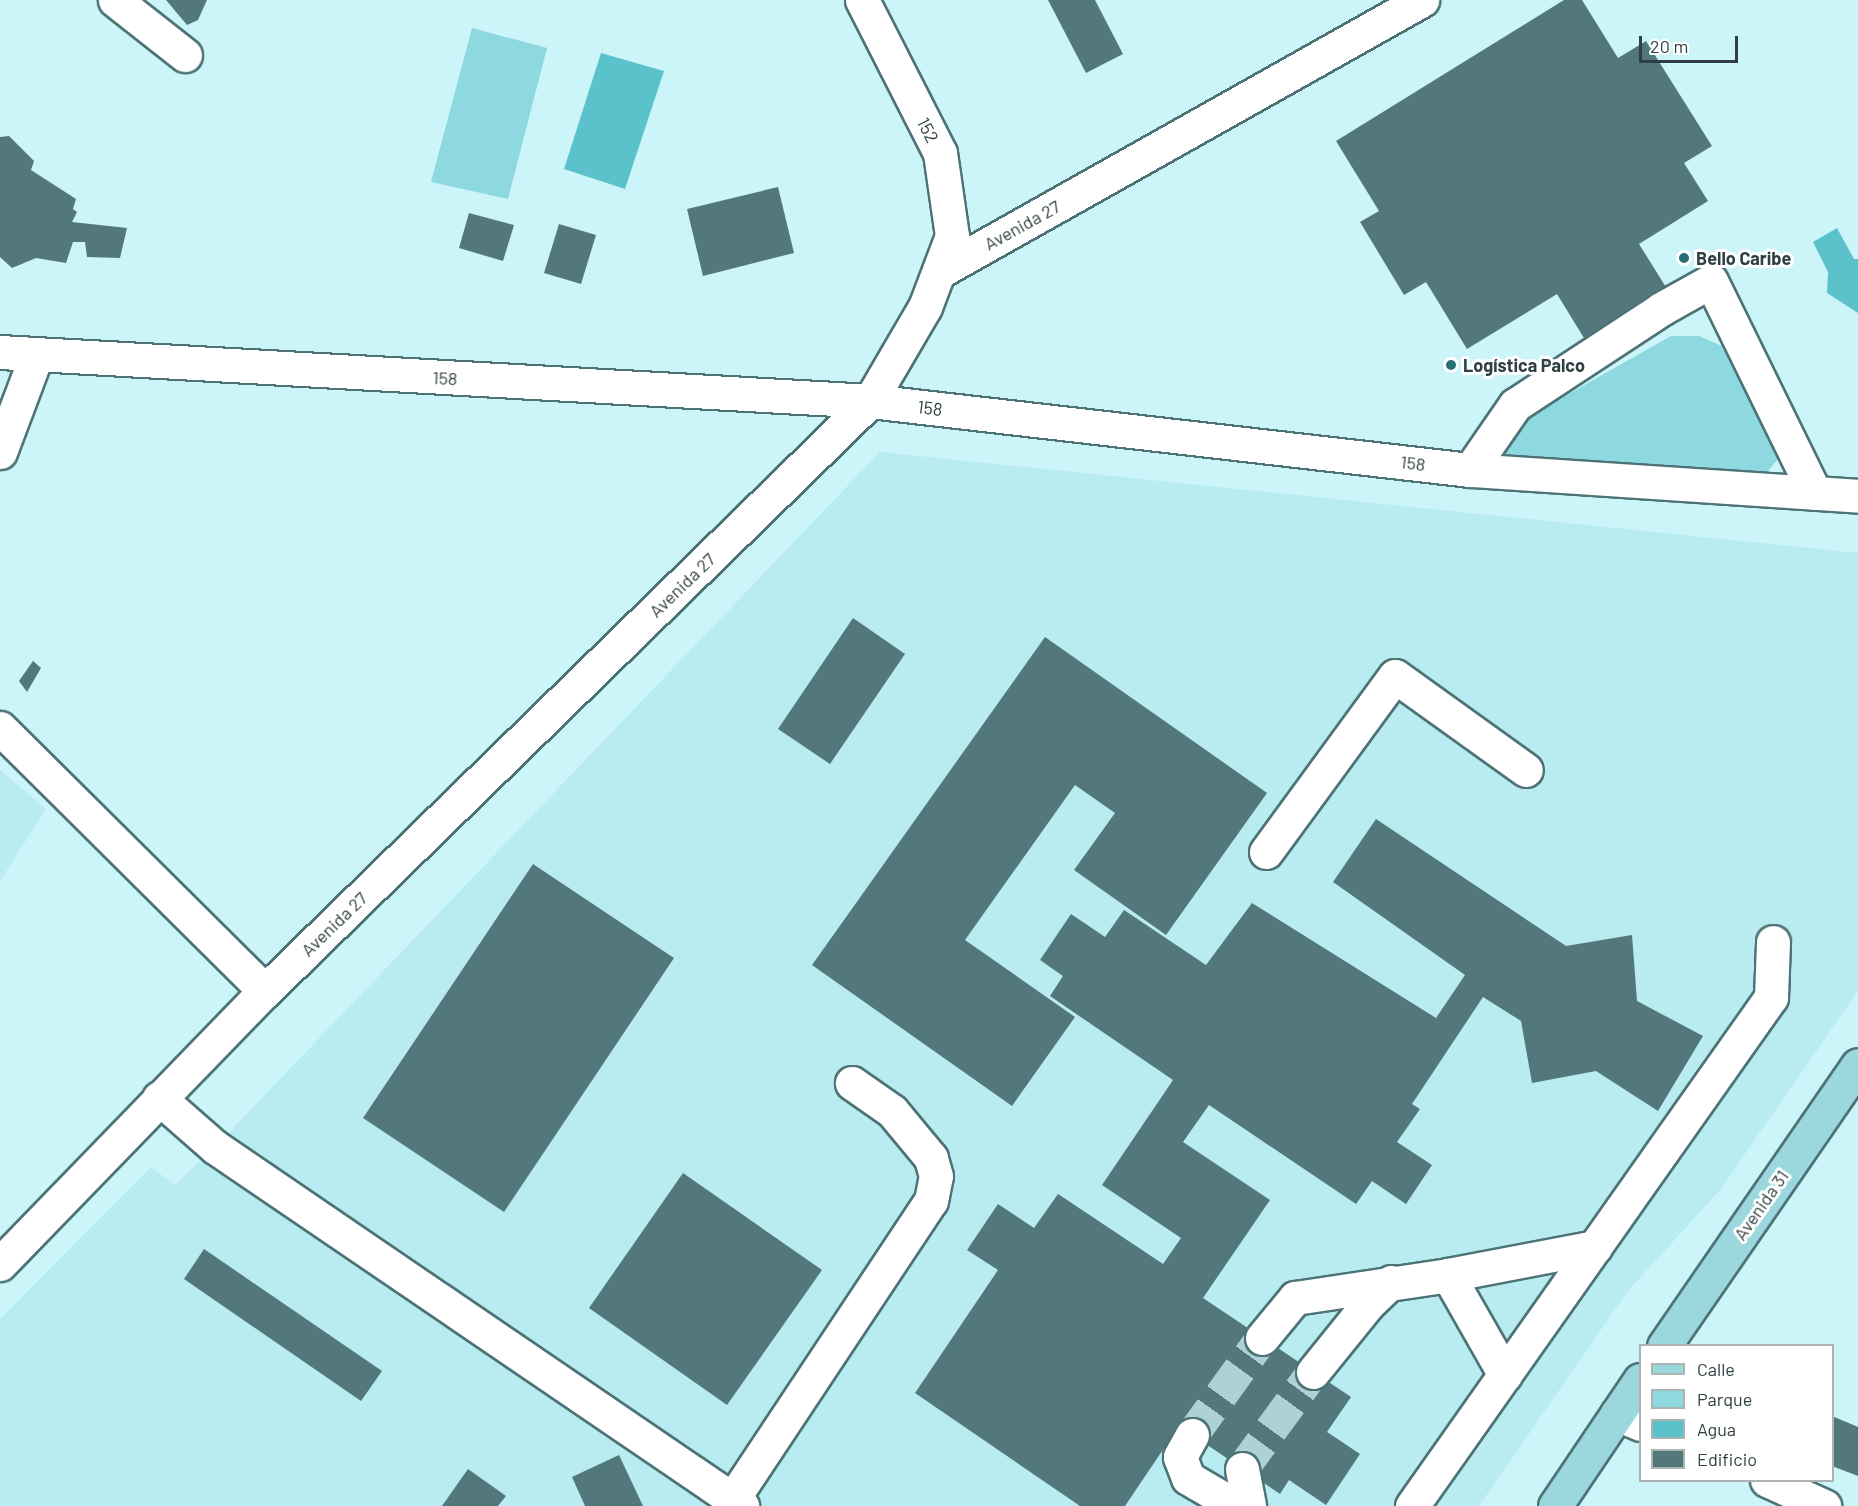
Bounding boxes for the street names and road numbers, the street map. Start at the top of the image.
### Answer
street label: 152 [913,114,943,146]
street label: Avenida 27 [980,195,1064,255]
street label: 158 [432,367,458,389]
street label: 158 [916,396,944,420]
street label: 158 [1399,451,1427,475]
street label: Avenida 27 [645,548,719,622]
street label: Avenida 27 [297,887,371,961]
street label: Avenida 31 [1729,1166,1793,1244]

